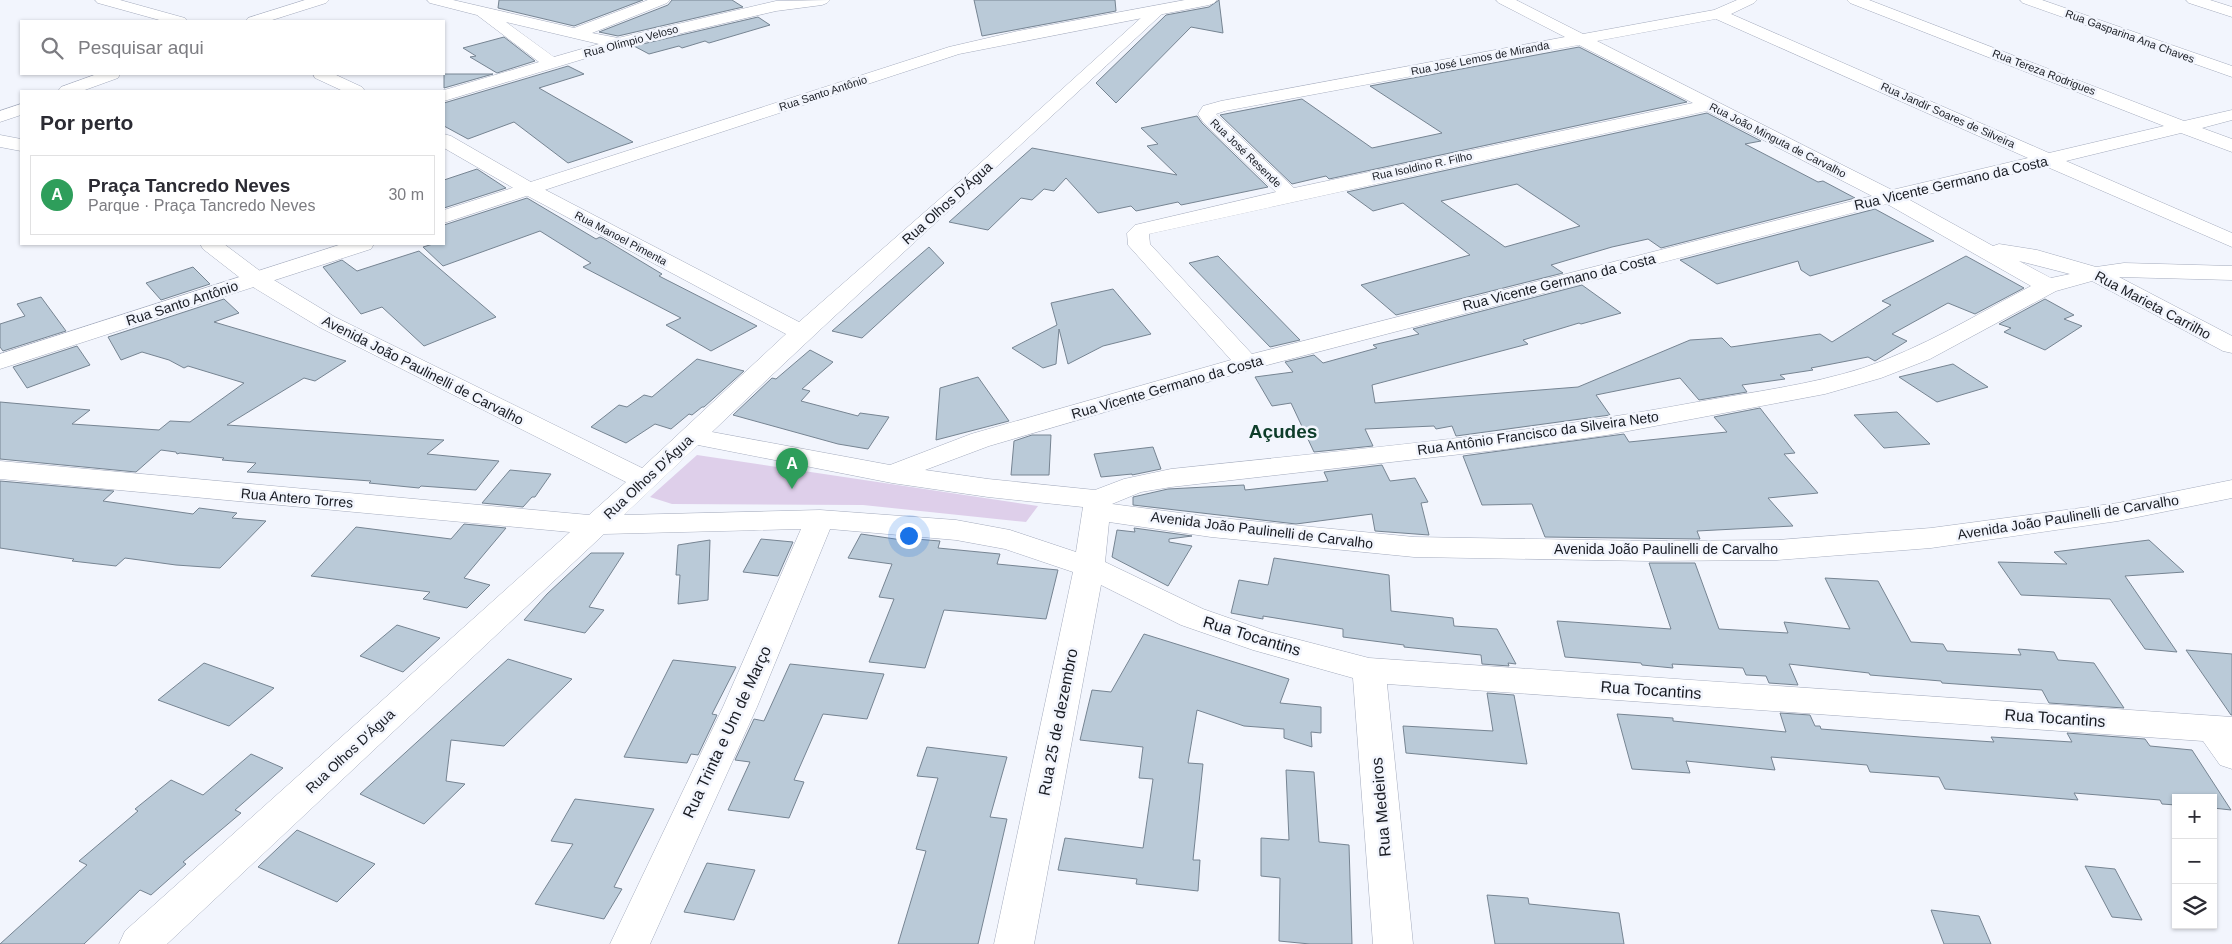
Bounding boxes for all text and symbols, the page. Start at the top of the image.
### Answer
street label: Rua Gasparina Ana Chaves [2064,7,2197,65]
search box [20,20,445,75]
street label: Rua Olímpio Veloso [582,23,680,59]
icon: search [38,34,66,62]
text: Pesquisar aqui [78,37,204,58]
street label: Rua José Lemos de Miranda [1410,39,1551,77]
street label: Rua Tereza Rodrigues [1991,47,2098,97]
street label: Rua Santo Antônio [778,73,868,113]
street label: Rua Jandir Soares de Silveira [1879,80,2018,150]
street label: Rua João Minguta de Carvalho [1708,100,1848,180]
text: Por perto [40,111,133,134]
street label: Rua José Resende [1208,116,1284,190]
street label: Rua Isoldino R. Filho [1371,150,1473,182]
street label: Rua Vicente Germano da Costa [1853,153,2050,213]
street label: Rua Olhos D'Água [899,158,995,248]
text: Praça Tancredo Neves [88,175,290,196]
text: A [51,186,63,203]
text: 30 m [388,186,424,203]
text: Parque · Praça Tancredo Neves [88,197,315,214]
street label: Rua Manoel Pimenta [573,209,670,268]
street label: Rua Vicente Germano da Costa [1461,250,1657,314]
street label: Rua Marieta Carrilho [2092,268,2214,342]
street label: Rua Santo Antônio [124,277,240,329]
street label: Avenida João Paulinelli de Carvalho [320,312,527,428]
street label: Rua Vicente Germano da Costa [1070,352,1265,422]
street label: Rua Antônio Francisco da Silveira Neto [1416,408,1660,458]
district label: Açudes [1249,421,1317,442]
street label: Rua Olhos D'Água [600,432,696,522]
pin: A [776,448,808,489]
street label: Rua Antero Torres [240,485,354,511]
street label: Avenida João Paulinelli de Carvalho [1956,492,2180,542]
street label: Avenida João Paulinelli de Carvalho [1150,508,1374,552]
your location [896,523,922,549]
street label: Avenida João Paulinelli de Carvalho [1554,541,1778,557]
street label: Rua Tocantins [1201,613,1303,659]
street label: Rua Trinta e Um de Março [680,643,774,821]
street label: Rua 25 de dezembro [1035,647,1081,797]
street label: Rua Tocantins [1600,678,1702,702]
street label: Rua Olhos D'Água [302,706,398,796]
street label: Rua Tocantins [2004,706,2106,730]
street label: Rua Medeiros [1368,757,1394,857]
map controls [2172,794,2217,929]
button: + [2172,794,2217,839]
button: − [2172,839,2217,884]
button: layers [2172,884,2217,929]

